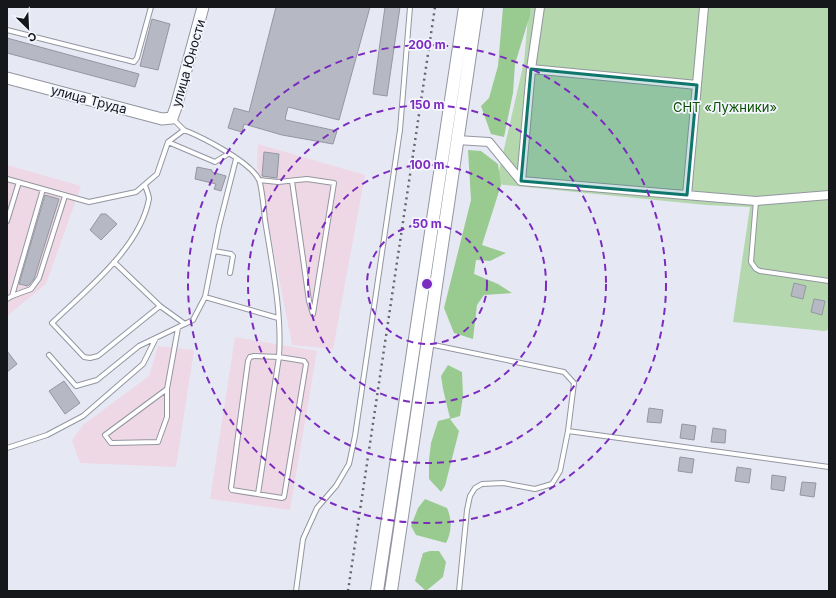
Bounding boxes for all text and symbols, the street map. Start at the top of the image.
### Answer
north arrow [8,8,48,48]
street label: улица Юности [168,17,208,109]
text: С [26,29,39,45]
text: 200 m [408,37,446,52]
street label: улица Труда [49,81,129,117]
text: 150 m [410,97,444,112]
park label: СНТ «Лужники» [673,99,777,115]
text: 100 m [409,157,445,172]
text: 50 m [412,216,442,231]
centre of rings [420,277,434,291]

